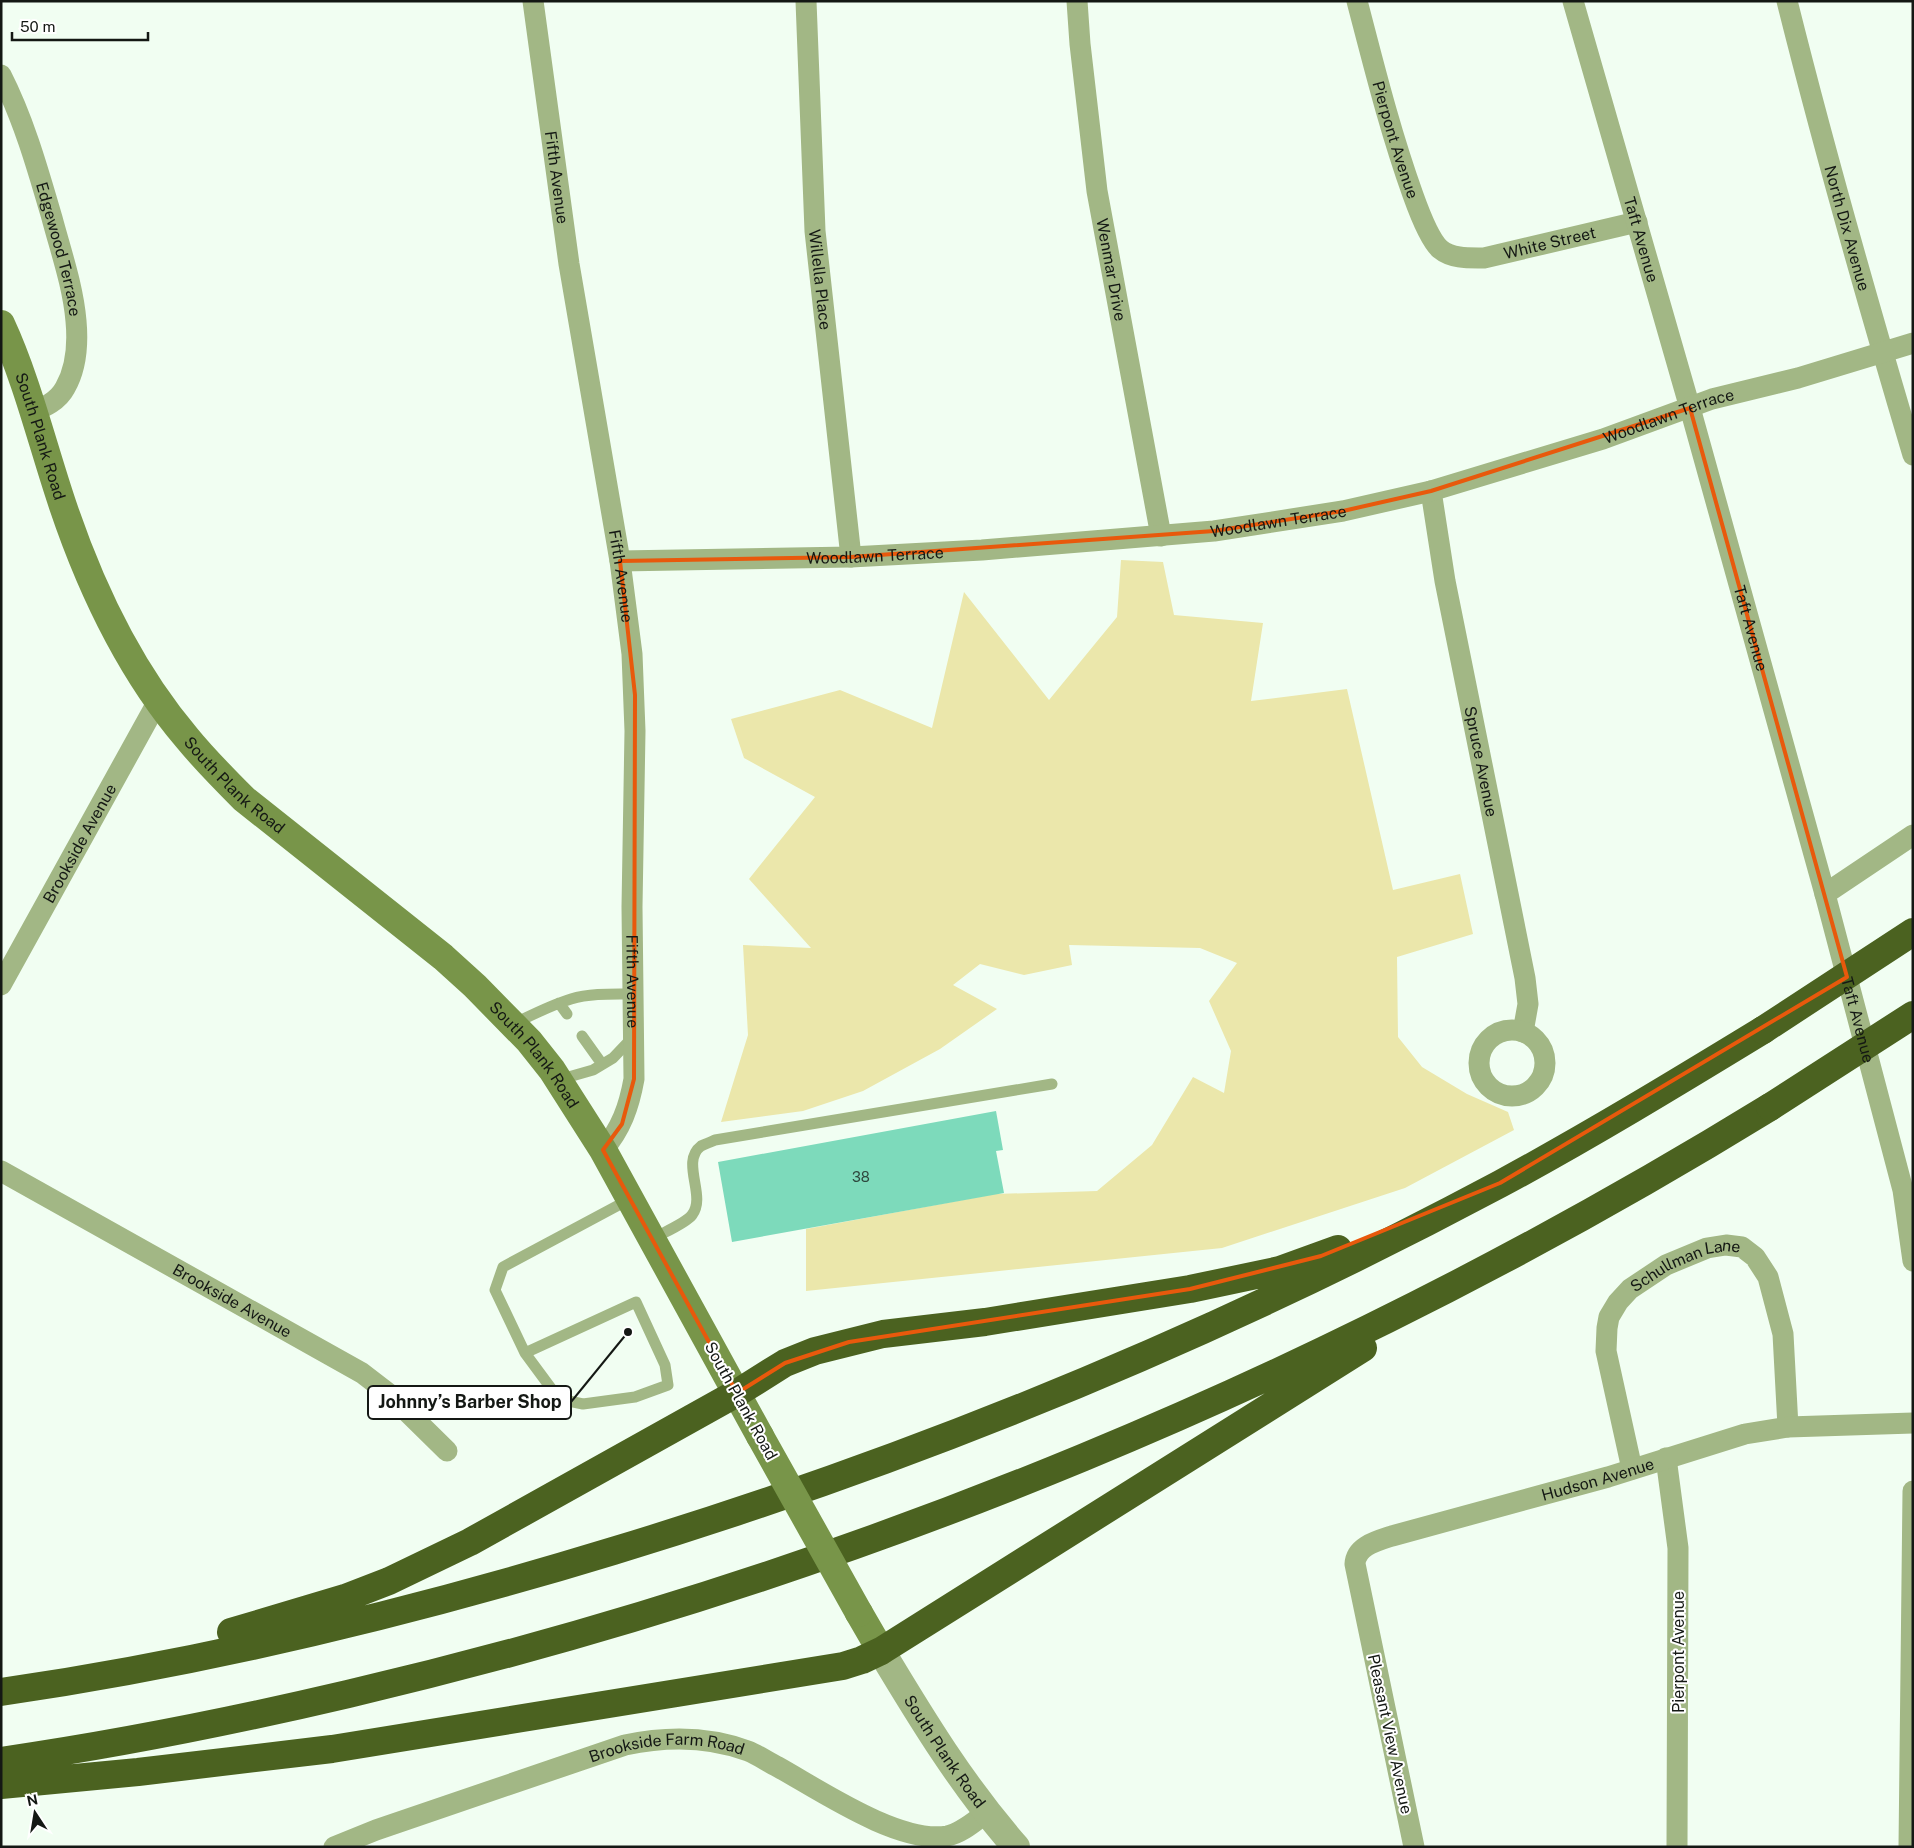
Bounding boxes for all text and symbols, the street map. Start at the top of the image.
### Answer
scale bar [12,10,149,42]
text: 50 m [20,18,55,35]
street label: Pierpont Avenue [1369,79,1423,201]
street label: Fifth Avenue [541,130,573,225]
street label: North Dix Avenue [1821,163,1874,293]
street label: Edgewood Terrace [32,180,85,317]
street label: Taft Avenue [1620,194,1663,284]
street label: Wenmar Drive [1093,217,1130,322]
street label: White Street [1502,223,1598,263]
street label: Willella Place [805,228,835,331]
street label: South Plank Road [12,370,70,502]
street label: Woodlawn Terrace [1600,385,1736,448]
street label: Woodlawn Terrace [1209,501,1348,541]
street label: Fifth Avenue [605,528,637,624]
street label: Woodlawn Terrace [806,543,944,567]
street label: Taft Avenue [1730,583,1772,673]
street label: Spruce Avenue [1461,704,1502,818]
street label: South Plank Road [180,733,289,837]
street label: Brookside Avenue [39,780,120,906]
street label: Fifth Avenue [623,934,643,1028]
street label: Taft Avenue [1838,975,1879,1065]
street label: South Plank Road [486,997,583,1112]
house number: 38 [852,1169,870,1185]
street label: Schullman Lane [1627,1235,1742,1296]
street label: Brookside Avenue [169,1260,295,1341]
street label: South Plank Road [701,1339,781,1463]
callout: Johnny’s Barber Shop [368,1386,571,1419]
text: Johnny’s Barber Shop [378,1391,562,1412]
street label: Hudson Avenue [1539,1454,1656,1504]
street label: Pierpont Avenue [1669,1591,1688,1713]
street label: Pleasant View Avenue [1364,1652,1416,1816]
street label: South Plank Road [900,1691,990,1812]
street label: Brookside Farm Road [586,1729,747,1766]
north arrow [10,1788,60,1838]
text: N [25,1791,39,1809]

